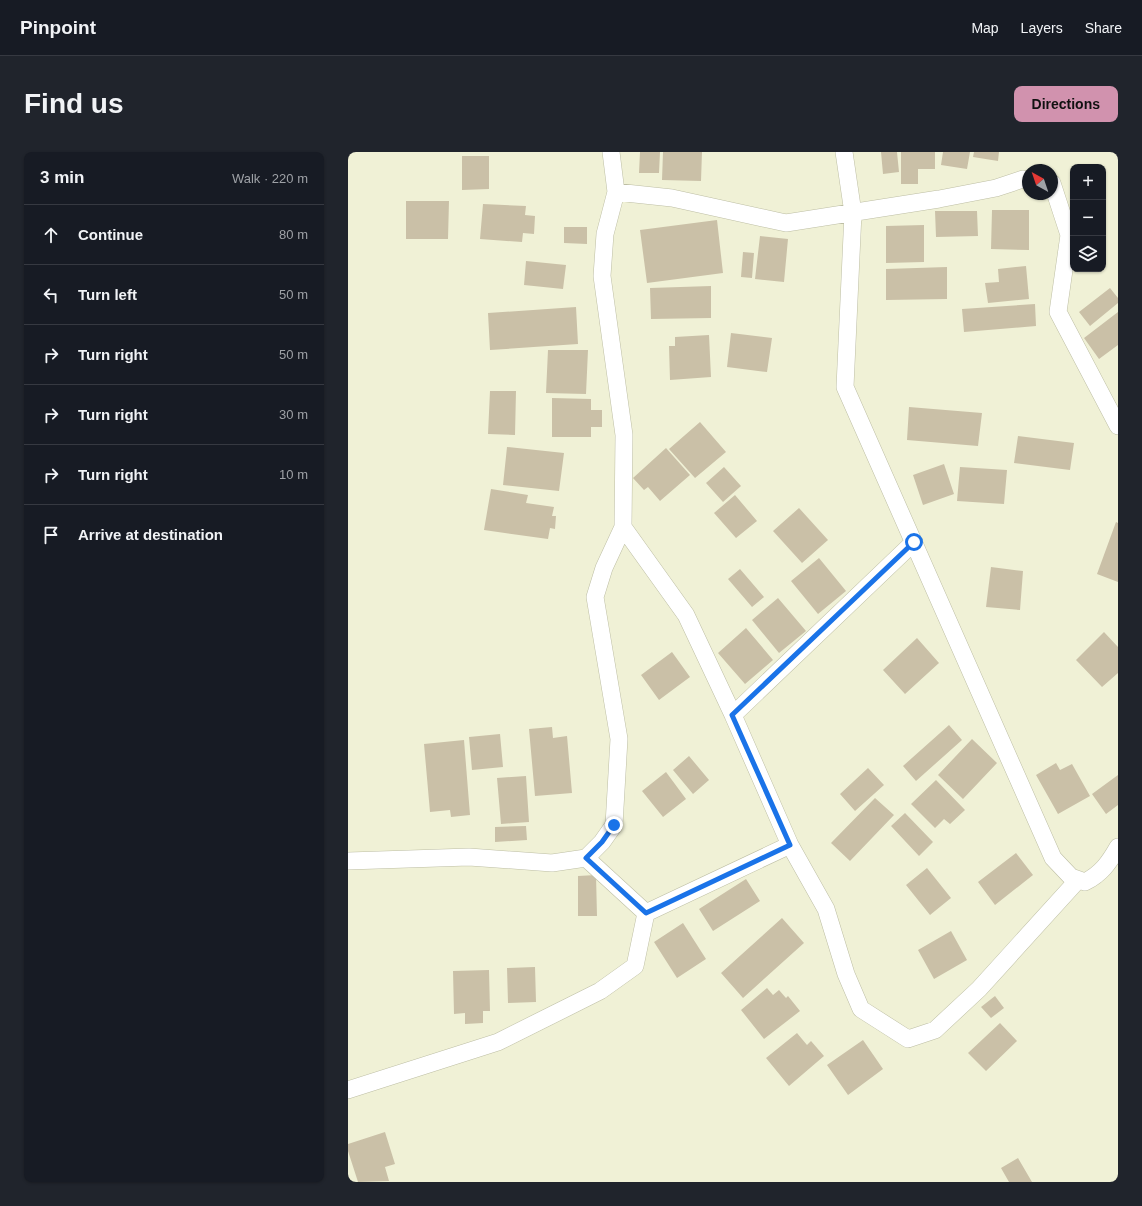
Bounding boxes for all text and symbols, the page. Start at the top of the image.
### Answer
text: Pinpoint [20,17,96,38]
text: Map [971,20,999,36]
text: Layers [1021,20,1063,36]
text: Share [1085,20,1122,36]
button: Directions [1014,86,1118,122]
text: Find us [24,88,124,119]
north arrow [1022,164,1058,200]
map controls [1070,164,1106,272]
button: + [1070,164,1106,200]
text: 3 min [40,168,84,187]
text: Walk · 220 m [232,171,308,186]
button: − [1070,200,1106,236]
icon: ahead [40,224,62,246]
text: Continue [78,226,143,243]
text: 80 m [279,227,308,242]
button: layers [1070,236,1106,272]
icon: left [40,284,62,306]
text: Turn left [78,286,137,303]
text: 50 m [279,287,308,302]
icon: right [40,344,62,366]
text: Turn right [78,346,148,363]
text: 50 m [279,347,308,362]
icon: right [40,404,62,426]
text: Turn right [78,406,148,423]
text: 30 m [279,407,308,422]
icon: right [40,464,62,486]
text: Turn right [78,466,148,483]
text: 10 m [279,467,308,482]
icon: arrive [40,524,62,546]
text: Arrive at destination [78,526,223,543]
route start [905,533,923,551]
route end [605,816,623,834]

